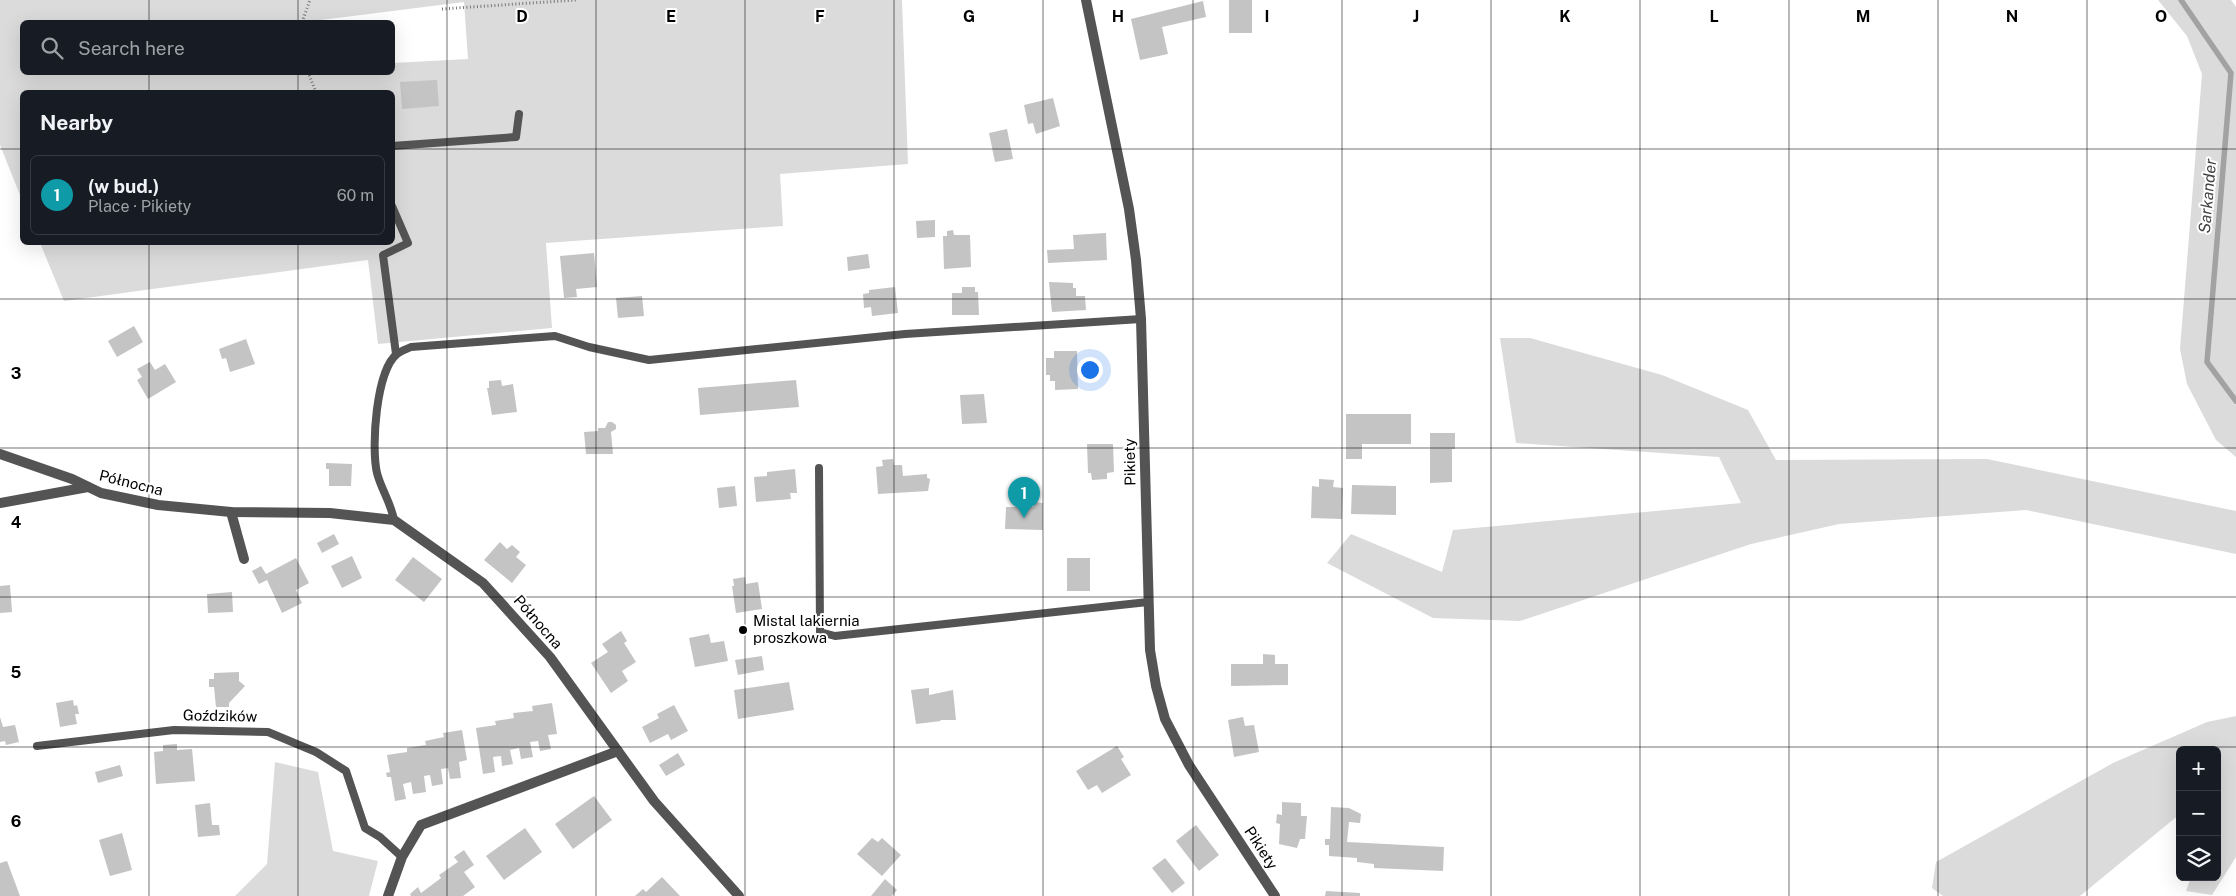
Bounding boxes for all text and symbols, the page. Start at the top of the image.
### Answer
text: D [516,7,528,26]
text: E [666,7,676,26]
text: F [815,7,825,26]
text: G [963,7,975,26]
text: H [1112,7,1124,26]
text: I [1265,7,1269,26]
text: J [1413,7,1419,26]
text: K [1559,7,1571,26]
text: L [1709,7,1719,26]
text: M [1856,7,1870,26]
text: N [2006,7,2018,26]
text: O [2155,7,2167,26]
search box [20,20,395,75]
icon: search [38,34,66,62]
text: Search here [78,37,185,59]
text: Nearby [40,110,113,135]
water label: Sarkander [2195,157,2220,234]
text: (w bud.) [88,175,159,197]
text: 1 [54,186,60,205]
text: 60 m [337,186,374,205]
text: Place · Pikiety [88,197,191,216]
your location [1077,357,1103,383]
text: 3 [11,364,21,383]
street label: Pikiety [1121,438,1138,486]
street label: Północna [97,466,165,499]
pin: 1 [1008,477,1040,518]
text: 4 [11,513,22,532]
street label: Północna [511,591,566,652]
place label: Mistal lakiernia proszkowa [753,612,860,646]
marker: Mistal lakiernia proszkowa [737,624,749,636]
text: 5 [11,663,22,682]
street label: Goździków [183,706,258,725]
map controls [2176,746,2221,881]
button: + [2176,746,2221,791]
button: − [2176,791,2221,836]
text: 6 [11,812,21,831]
street label: Pikiety [1241,823,1281,872]
button: layers [2176,836,2221,881]

